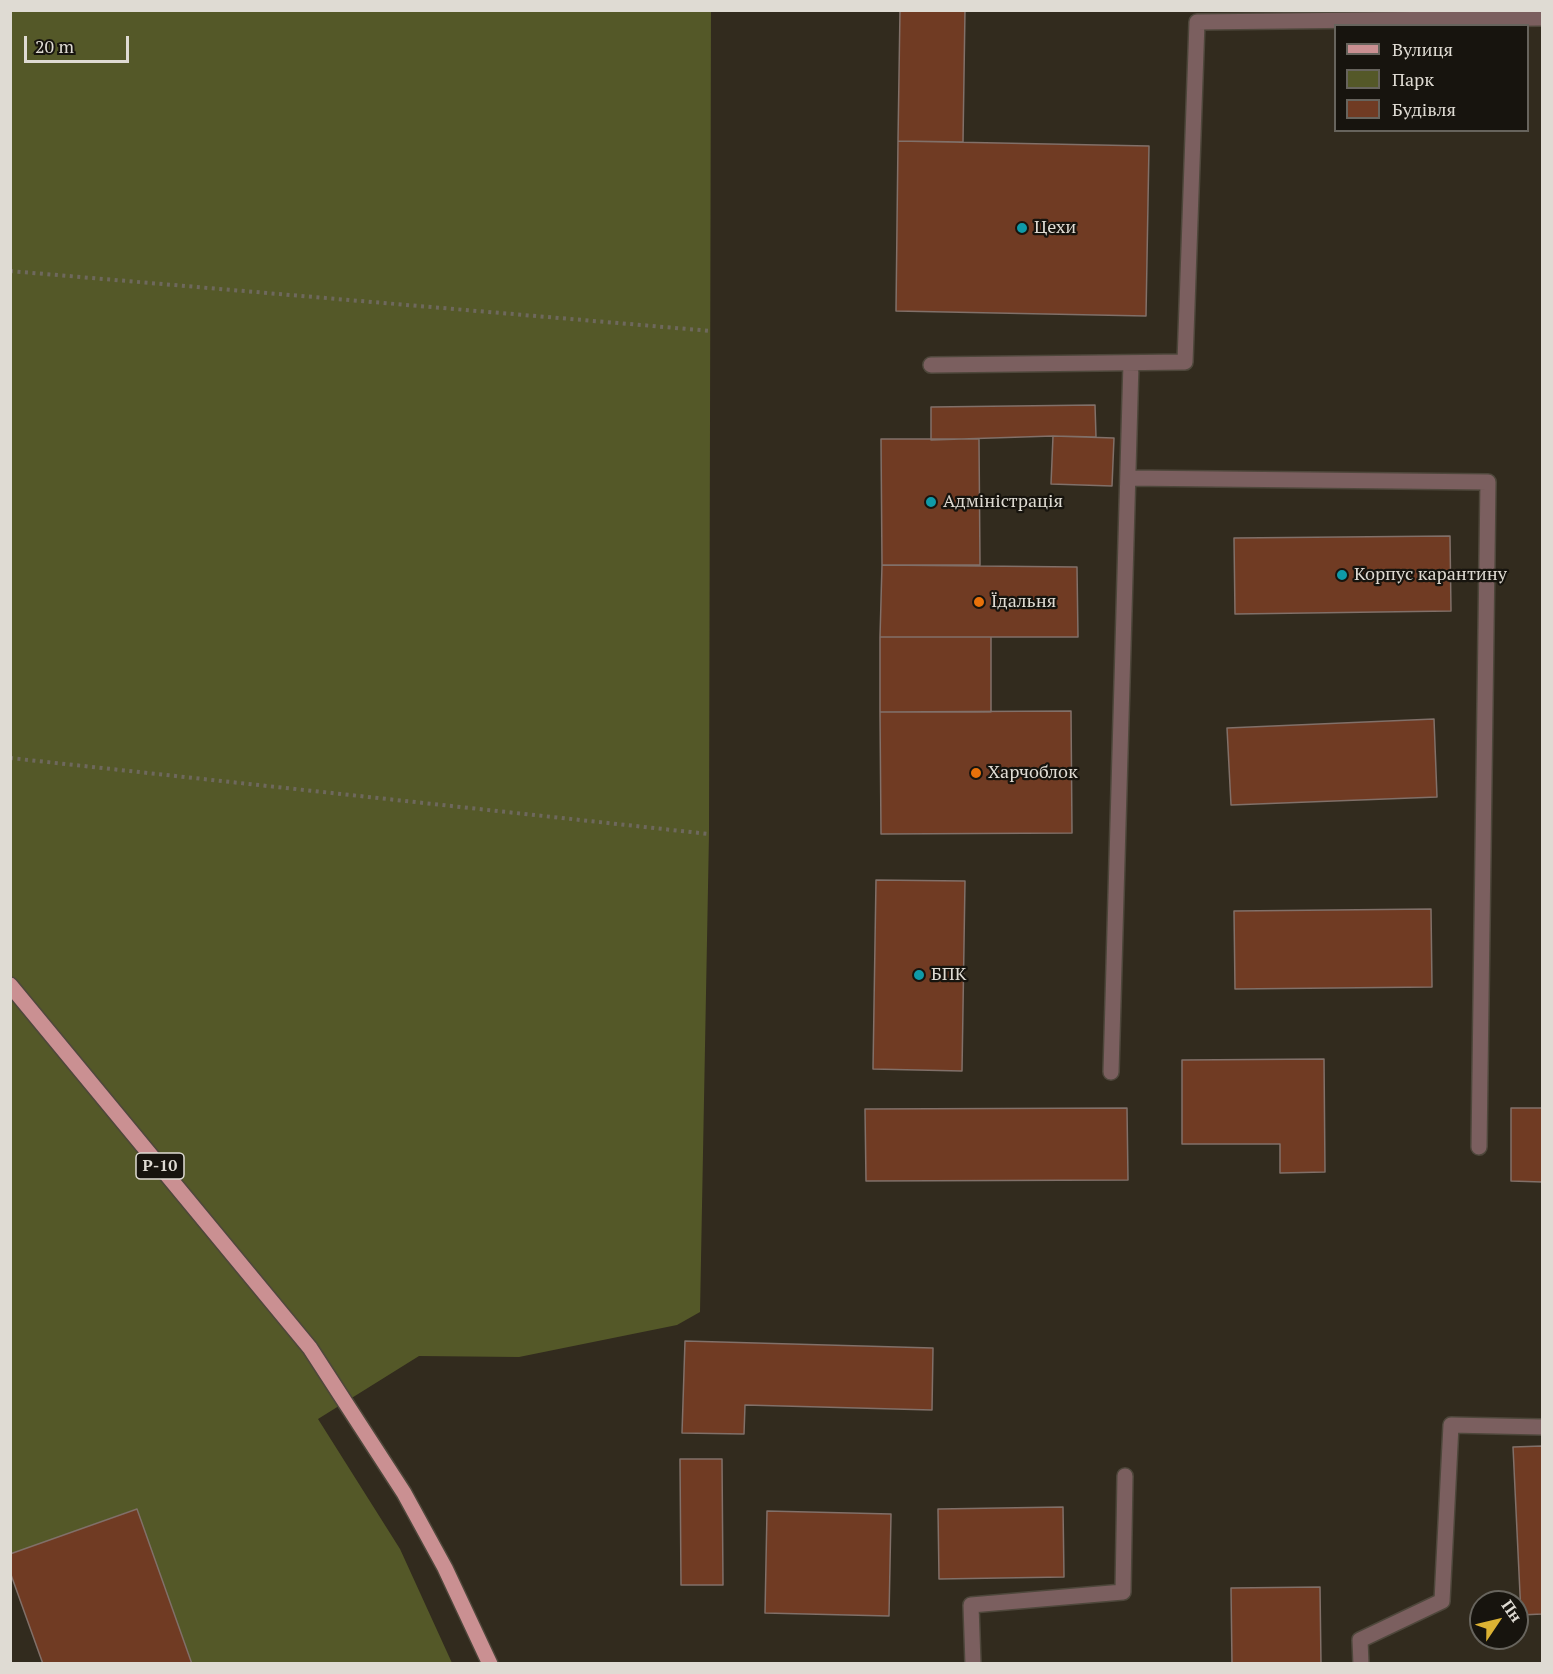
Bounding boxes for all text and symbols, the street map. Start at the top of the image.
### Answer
scale bar [27,24,132,62]
legend [1334,24,1529,132]
text: 20 m [35,34,74,58]
text: Вулиця [1392,37,1453,61]
text: Парк [1392,67,1434,91]
text: Будівля [1392,97,1456,121]
place label: Цехи [1034,217,1076,239]
marker: Цехи [1015,221,1029,235]
place label: Адміністрація [943,491,1063,513]
marker: Адміністрація [924,495,938,509]
place label: Корпус карантину [1354,564,1507,586]
marker: Корпус карантину [1335,568,1349,582]
place label: Їдальня [991,591,1056,613]
marker: Їдальня [972,595,986,609]
place label: Харчоблок [988,762,1078,784]
marker: Харчоблок [969,766,983,780]
place label: БПК [931,964,966,986]
marker: БПК [912,968,926,982]
road number: Р-10 [136,1153,184,1179]
north arrow [1469,1590,1529,1650]
text: Пн [1497,1595,1528,1626]

